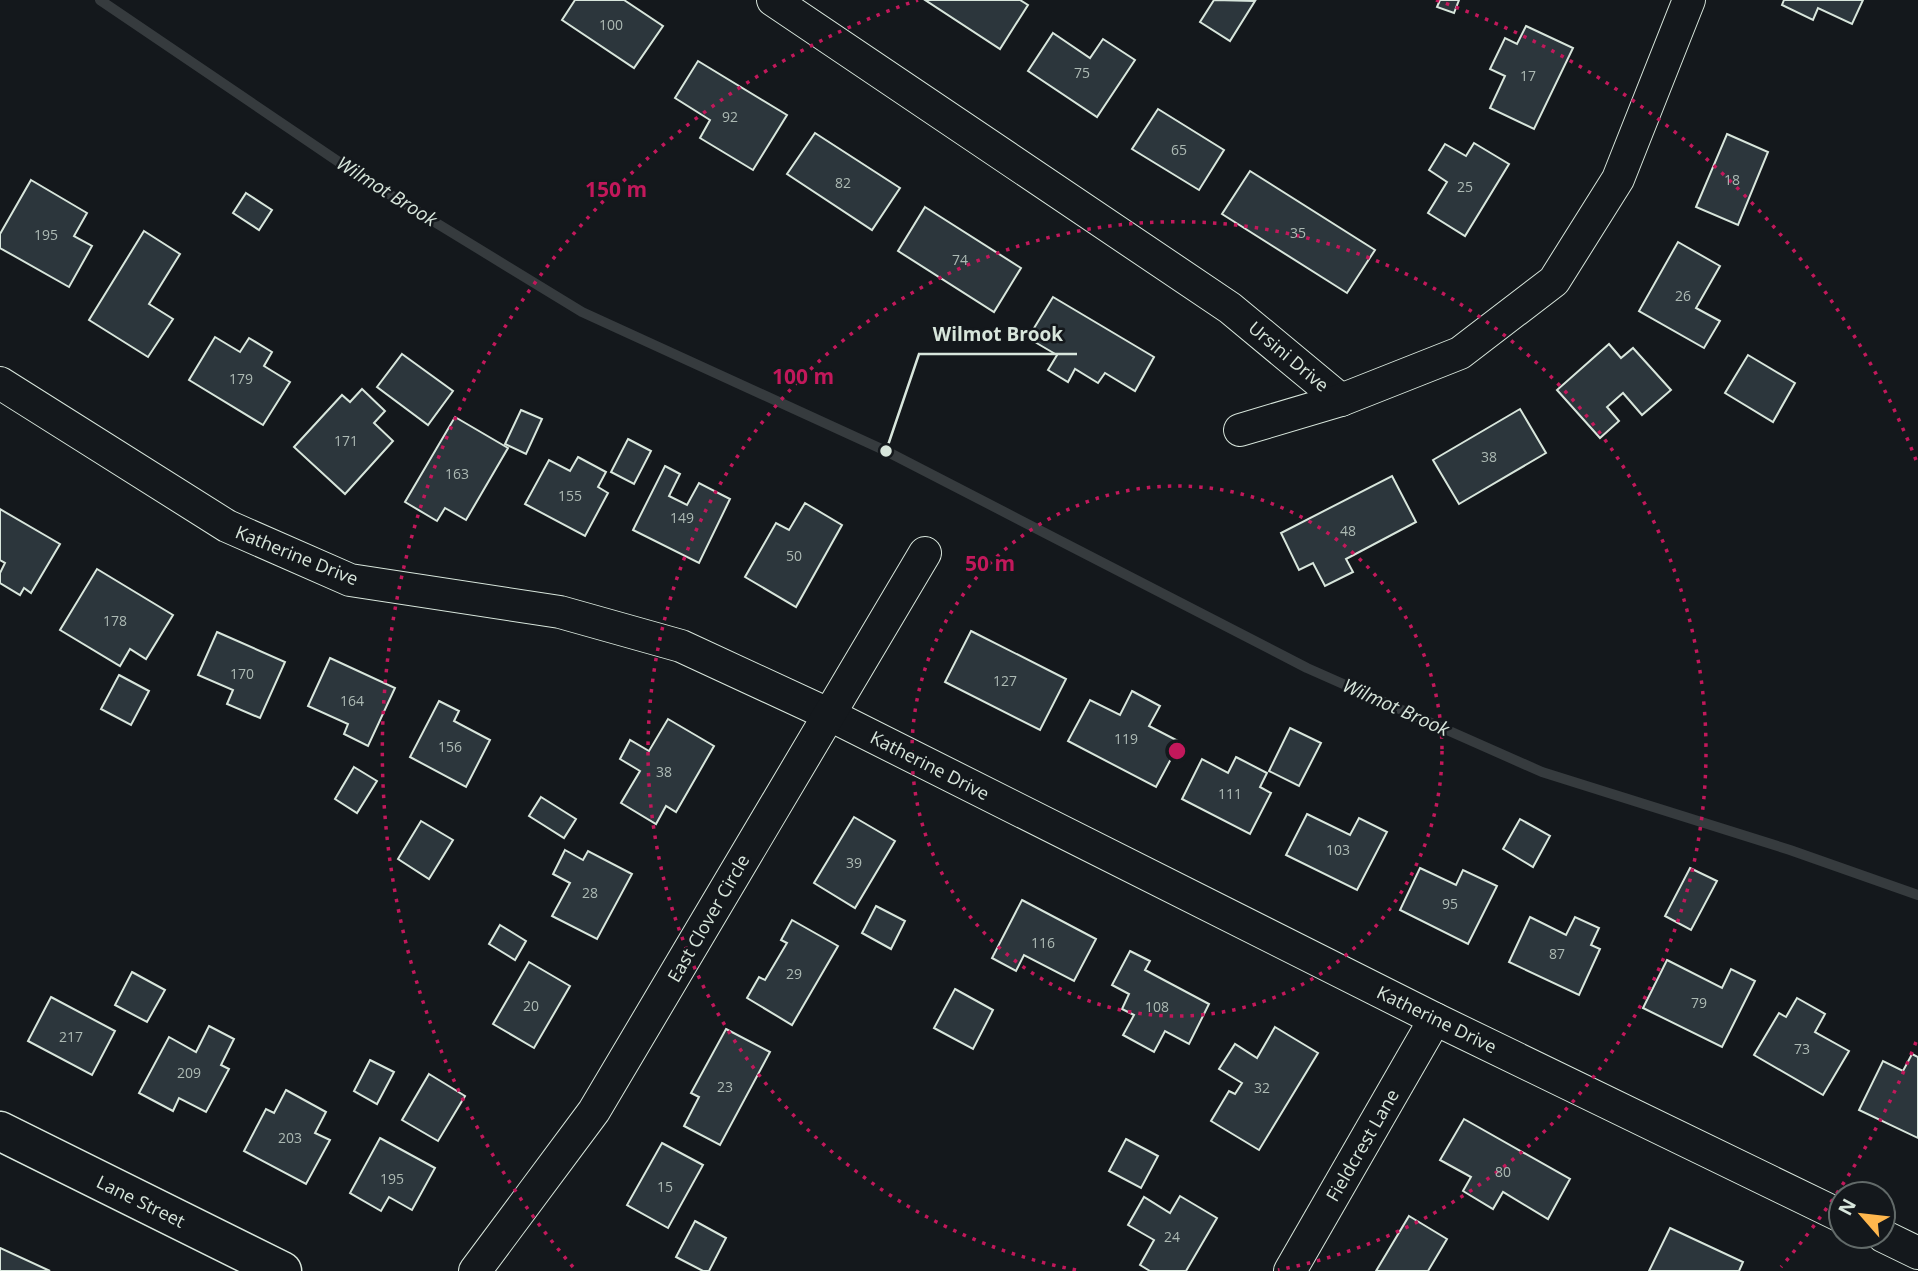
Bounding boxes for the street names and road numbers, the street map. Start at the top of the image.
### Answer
street label: Ursini Drive [1244,315,1334,397]
street label: Katherine Drive [232,519,362,591]
street label: Katherine Drive [866,725,994,805]
street label: East Clover Circle [662,850,754,986]
street label: Katherine Drive [1373,980,1501,1058]
street label: Fieldcrest Lane [1320,1085,1404,1205]
street label: Lane Street [93,1169,189,1233]

